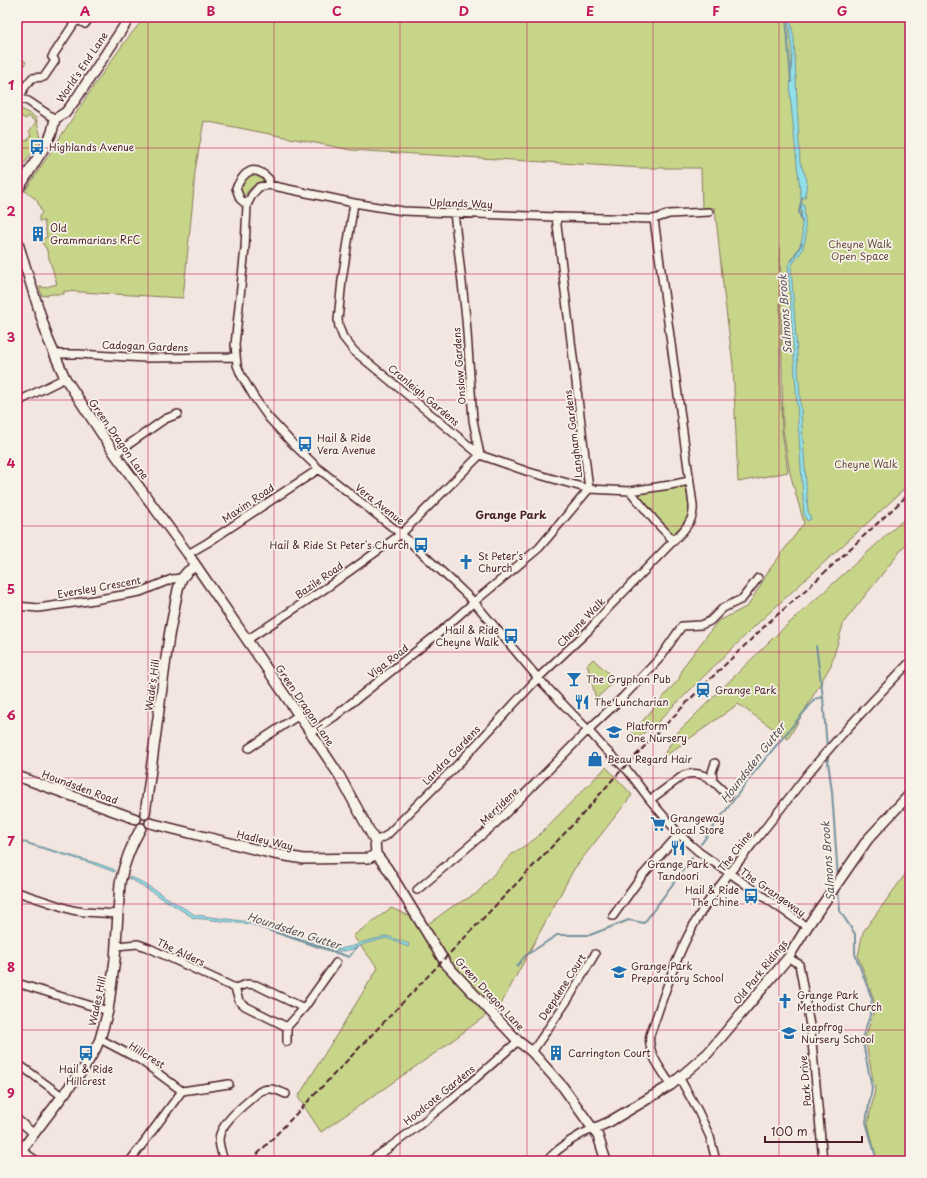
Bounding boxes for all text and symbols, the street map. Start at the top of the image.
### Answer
text: A [80,1,90,20]
text: B [207,1,216,20]
text: C [332,1,342,20]
text: D [459,1,469,20]
text: E [586,1,594,20]
text: F [712,1,720,20]
text: G [837,1,847,20]
street label: World's End Lane [52,28,111,105]
text: 1 [8,75,14,94]
bus stop icon: Highlands Avenue [28,138,46,156]
place label: Highlands Avenue [49,139,135,154]
street label: Uplands Way [429,194,493,211]
text: 2 [6,201,16,220]
place label: Old Grammarians RFC [50,220,141,247]
building icon: Old Grammarians RFC [29,225,47,243]
park label: Cheyne Walk Open Space [828,236,892,263]
water label: Salmons Brook [773,273,796,354]
text: 3 [7,327,16,346]
street label: Onslow Gardens [448,327,469,405]
street label: Cadogan Gardens [102,336,189,355]
street label: Cranleigh Gardens [385,360,464,429]
street label: Langham Gardens [560,389,585,479]
street label: Green Dragon Lane [86,395,153,482]
place label: Hail & Ride Vera Avenue [317,430,376,457]
bus stop icon: Hail & Ride Vera Avenue [296,435,314,453]
text: 4 [7,453,16,472]
park label: Cheyne Walk [834,456,898,471]
street label: Maxim Road [218,479,277,526]
street label: Vera Avenue [353,480,409,528]
district label: Grange Park [475,506,547,523]
bus stop icon: Hail & Ride St Peter's Church [412,536,430,554]
place label: Hail & Ride St Peter's Church [269,537,409,552]
place label: St Peter's Church [478,548,524,575]
church icon: St Peter's Church [457,553,475,571]
street label: Bazile Road [292,557,346,602]
street label: Eversley Crescent [56,572,142,601]
text: 5 [7,579,15,598]
street label: Cheyne Walk [553,594,608,650]
place label: Hail & Ride Cheyne Walk [435,622,499,649]
bus stop icon: Hail & Ride Cheyne Walk [502,627,520,645]
street label: Viga Road [364,640,411,681]
street label: Wade's Hill [140,658,163,712]
street label: Green Dragon Lane [272,661,339,749]
bar icon: The Gryphon Pub [565,670,583,688]
place label: The Gryphon Pub [586,671,671,686]
station icon: Grange Park [694,681,712,699]
place label: Grange Park [715,682,776,697]
restaurant icon: The Luncharian [573,693,591,711]
place label: The Luncharian [594,694,669,709]
text: 6 [6,705,16,724]
place label: Platform One Nursery [626,718,687,745]
water label: Houndsden Gutter [716,718,790,806]
street label: Landra Gardens [418,721,483,788]
school or university icon: Platform One Nursery [605,723,623,741]
shop icon: Beau Regard Hair [586,750,604,768]
place label: Beau Regard Hair [607,751,693,766]
street label: Houndsden Road [40,766,120,807]
street label: Merridene [476,783,522,828]
place label: Grangeway Local Store [670,810,725,837]
supermarket icon: Grangeway Local Store [649,815,667,833]
water label: Salmons Brook [816,820,839,901]
street label: Hadley Way [235,826,295,854]
street label: The Chine [714,827,756,874]
text: 7 [7,831,15,850]
restaurant icon: Grange Park Tandoori [669,839,687,857]
place label: Grange Park Tandoori [647,856,709,883]
street label: The Grangeway [737,863,809,921]
place label: Hail & Ride The Chine [685,882,739,909]
bus stop icon: Hail & Ride The Chine [742,887,760,905]
water label: Houndsden Gutter [245,907,345,954]
street label: The Alders [155,934,208,969]
street label: Old Park Ridings [729,936,791,1007]
street label: Deepdene Court [534,950,589,1023]
street label: Green Dragon Lane [452,954,529,1034]
text: 8 [7,957,15,976]
place label: Grange Park Preparatory School [631,958,724,985]
school or university icon: Grange Park Preparatory School [610,963,628,981]
street label: Wades Hill [84,974,109,1027]
place label: Grange Park Methodist Church [797,987,882,1014]
church icon: Grange Park Methodist Church [776,992,794,1010]
place label: Leapfrog Nursery School [801,1019,874,1046]
school or university icon: Leapfrog Nursery School [780,1024,798,1042]
street label: Hillcrest [126,1038,168,1071]
bus stop icon: Hail & Ride Hillcrest [77,1044,95,1062]
building icon: Carrington Court [547,1044,565,1062]
place label: Carrington Court [568,1045,651,1060]
street label: Park Drive [795,1055,814,1107]
place label: Hail & Ride Hillcrest [59,1061,113,1088]
street label: Hoodcote Gardens [400,1061,478,1128]
text: 9 [7,1083,15,1102]
scale bar [765,1118,862,1144]
text: 100 m [771,1122,808,1140]

